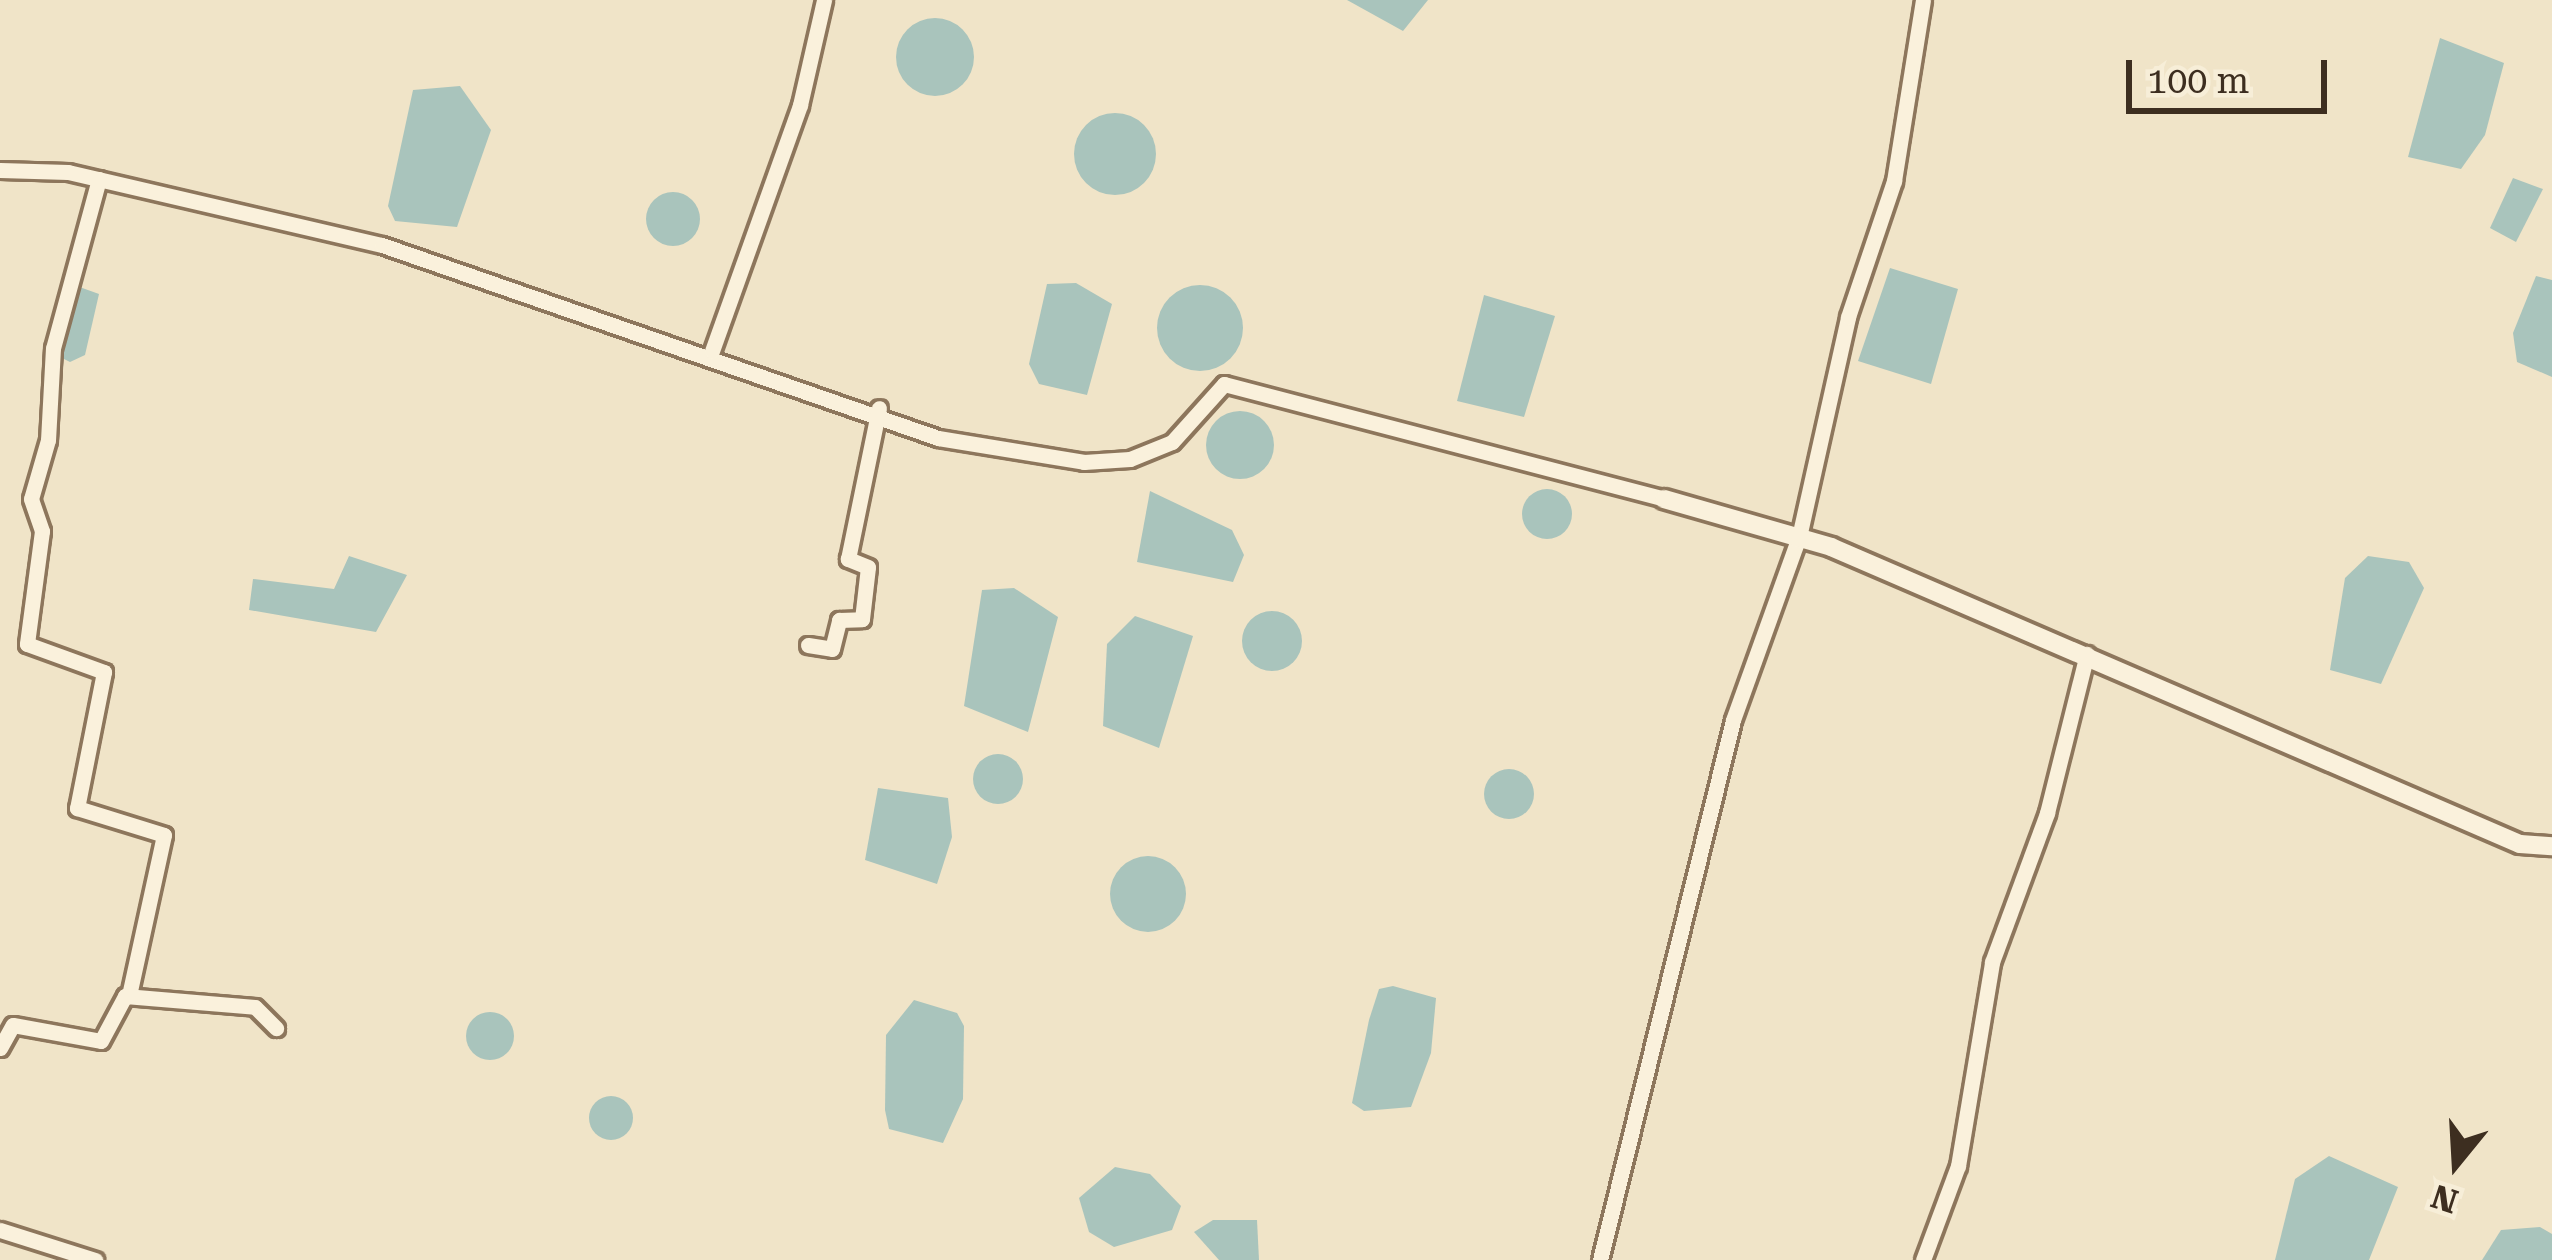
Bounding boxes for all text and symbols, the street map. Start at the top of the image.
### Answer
scale bar [2132,36,2333,110]
text: 100 m [2147,60,2249,102]
north arrow [2396,1104,2516,1224]
text: N [2427,1176,2463,1221]

